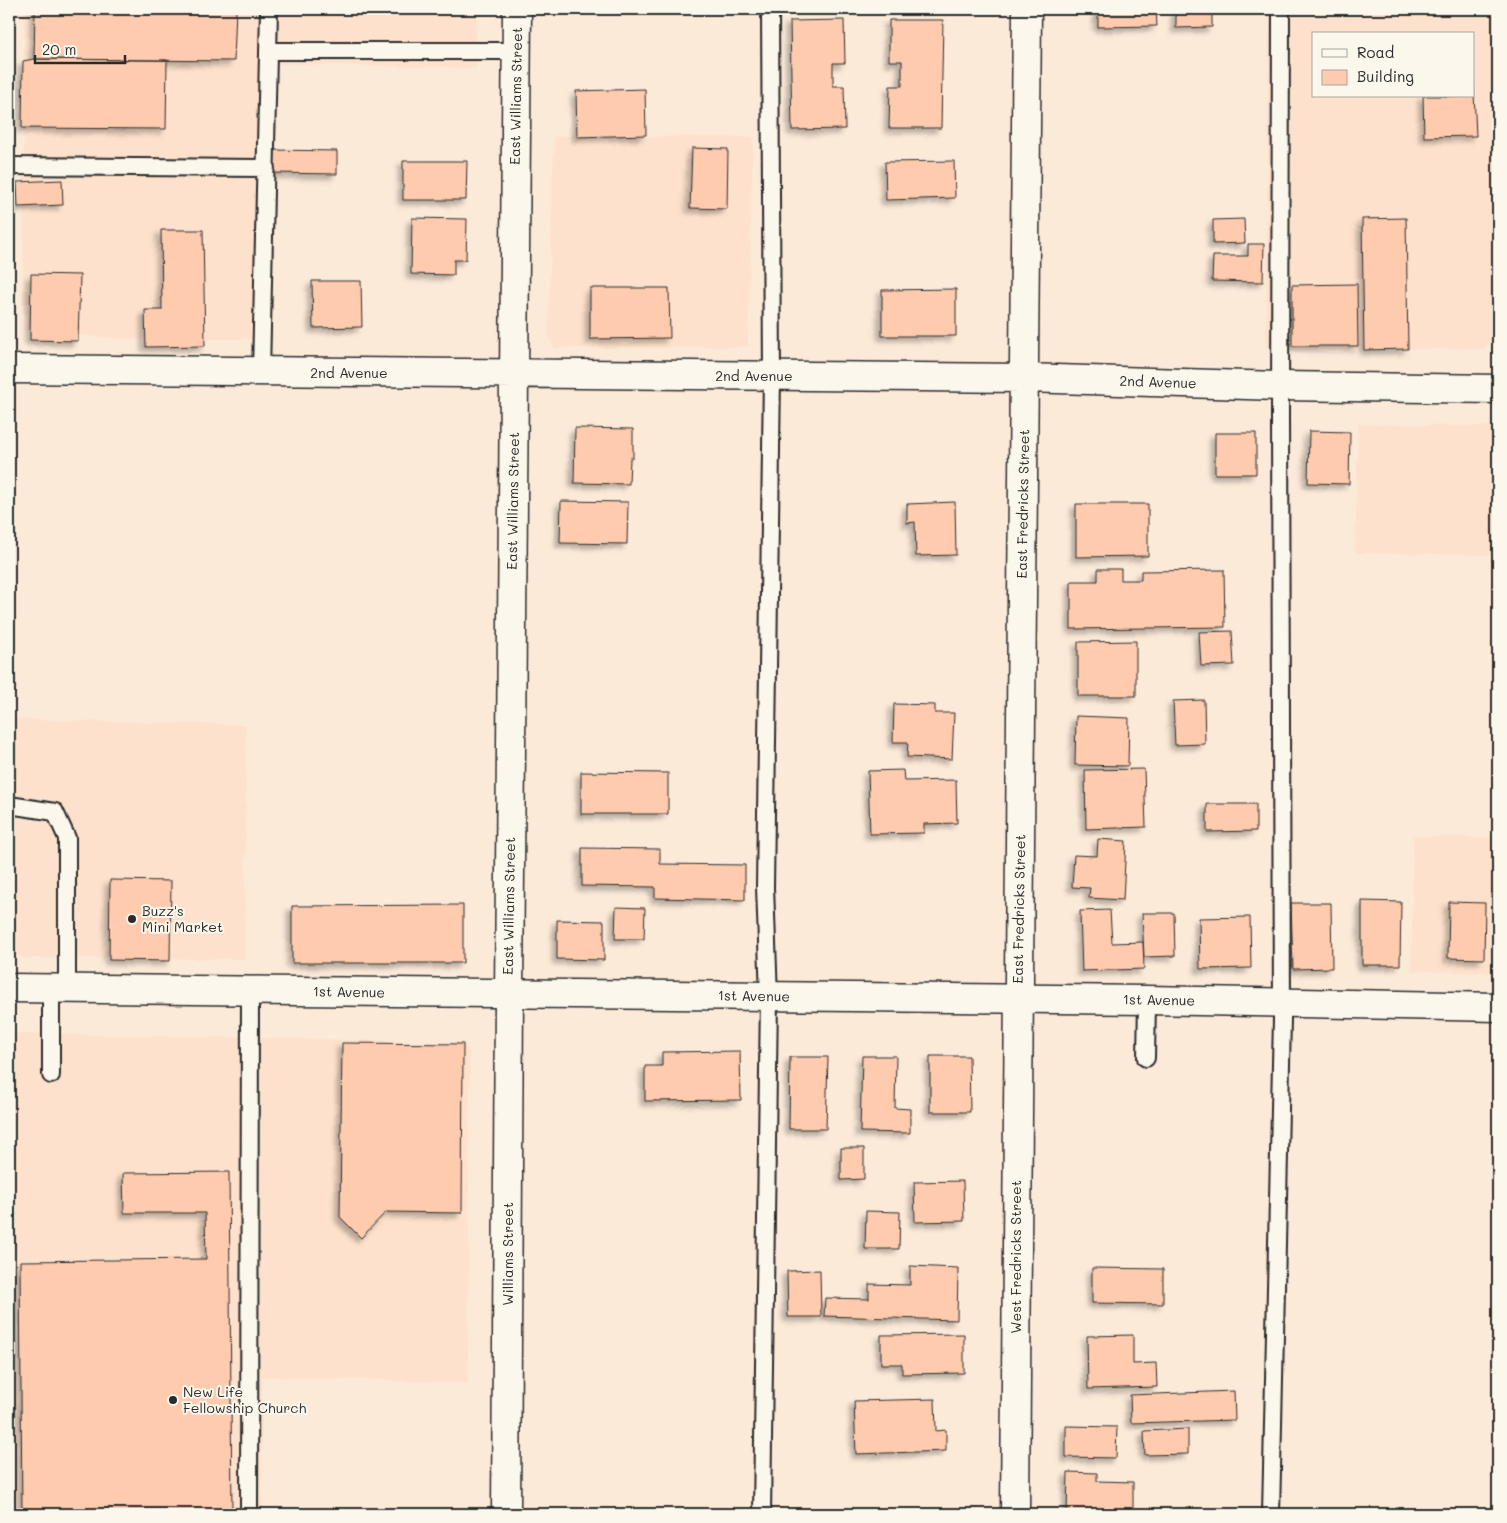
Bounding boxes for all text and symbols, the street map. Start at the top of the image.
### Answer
street label: East Williams Street [505,27,526,165]
scale bar [35,32,125,64]
legend [1312,32,1474,98]
text: 20 m [42,39,76,59]
text: Road [1357,42,1394,62]
text: Building [1357,66,1414,86]
street label: 2nd Avenue [310,363,388,382]
street label: 2nd Avenue [715,366,793,385]
street label: 2nd Avenue [1119,371,1197,392]
street label: East Fredricks Street [1012,429,1033,579]
street label: East Williams Street [502,432,523,570]
street label: East Fredricks Street [1008,834,1029,984]
street label: East Williams Street [498,837,519,975]
place label: Buzz's Mini Market [142,901,223,936]
marker: Buzz's Mini Market [126,913,138,925]
street label: 1st Avenue [313,981,385,1002]
street label: 1st Avenue [718,985,790,1006]
street label: 1st Avenue [1123,989,1195,1010]
street label: West Fredricks Street [1006,1180,1025,1334]
street label: Williams Street [498,1202,517,1306]
place label: New Life Fellowship Church [183,1382,307,1417]
marker: New Life Fellowship Church [167,1394,179,1406]

